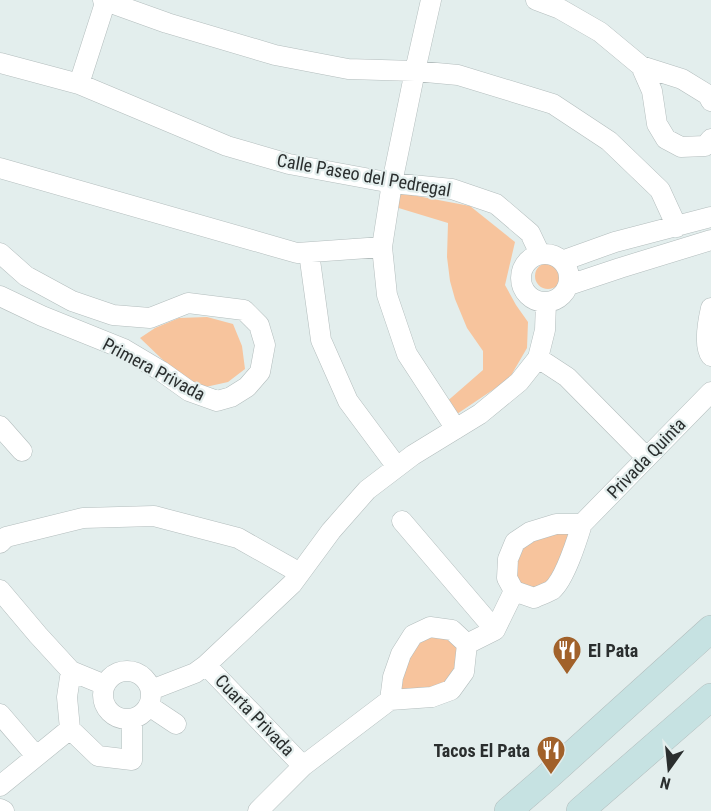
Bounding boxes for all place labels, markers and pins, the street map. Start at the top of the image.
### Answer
restaurant icon: El Pata [551,634,583,676]
place label: El Pata [588,640,638,661]
restaurant icon: Tacos El Pata [535,734,567,776]
place label: Tacos El Pata [434,740,530,761]

